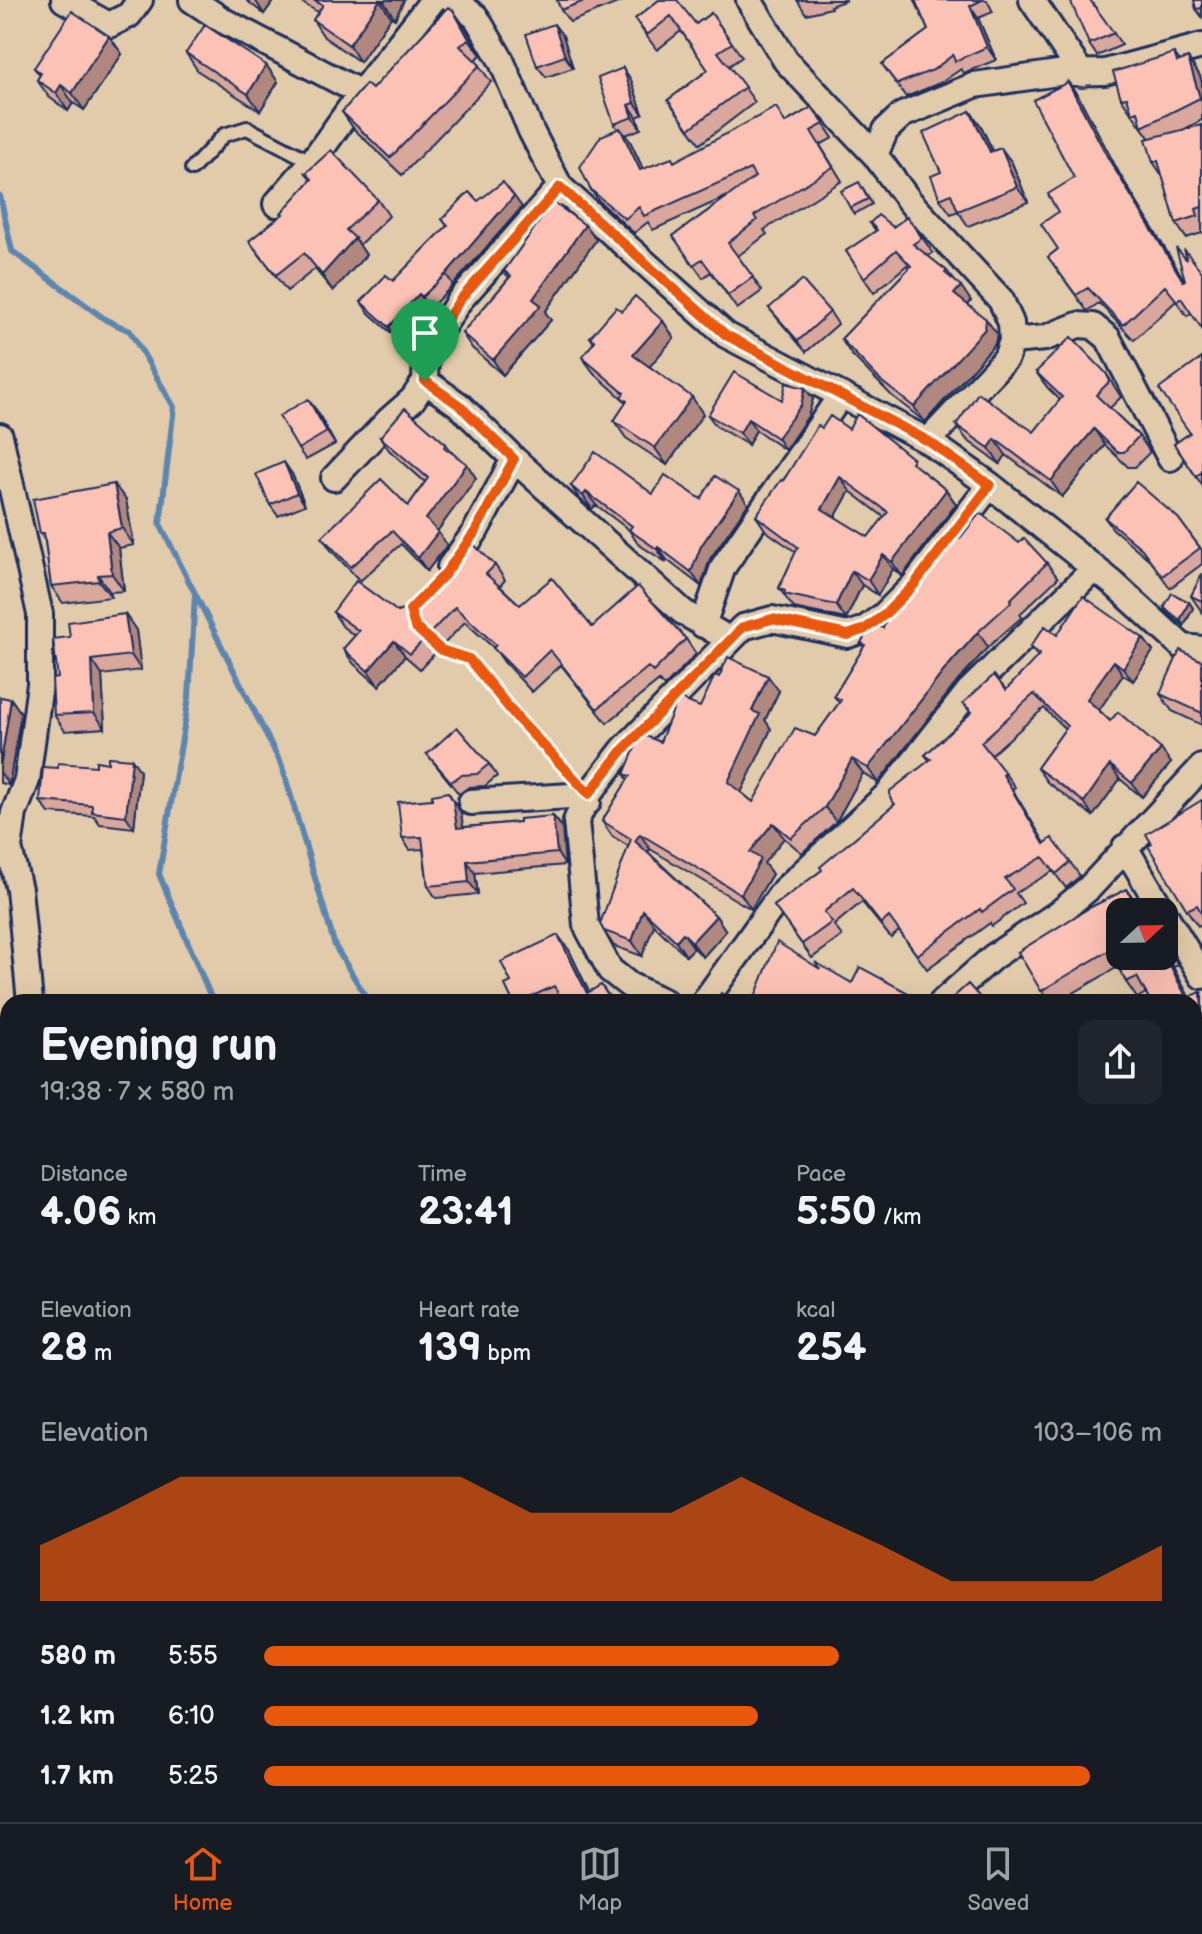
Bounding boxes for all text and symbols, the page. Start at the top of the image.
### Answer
pin [391,299,459,381]
icon: arrive [403,311,447,355]
north arrow [1106,898,1178,970]
map controls [1106,898,1178,970]
text: Evening run [40,1020,277,1073]
button: share [1078,1020,1162,1104]
text: 19:38 · 7 × 580 m [40,1077,234,1108]
text: Distance [40,1161,128,1188]
text: Time [418,1161,467,1188]
text: Pace [796,1161,846,1188]
text: 4.06 [40,1188,122,1236]
text: 23:41 [418,1188,514,1236]
text: 5:50 [796,1188,877,1236]
text: km [122,1204,156,1231]
text: /km [877,1204,922,1231]
text: Elevation [40,1297,132,1324]
text: Heart rate [418,1297,520,1324]
text: kcal [796,1297,835,1324]
text: 28 [40,1324,88,1372]
text: 139 [418,1324,482,1372]
text: 254 [796,1324,867,1372]
text: m [88,1340,112,1367]
text: bpm [482,1340,531,1367]
text: Elevation [40,1418,148,1449]
text: 103–106 m [1034,1418,1162,1449]
text: 580 m [40,1641,116,1672]
text: 5:55 [168,1641,218,1672]
text: 1.2 km [40,1701,115,1732]
text: 6:10 [168,1701,215,1732]
text: 1.7 km [40,1761,114,1792]
text: 5:25 [168,1761,218,1792]
tab: Home [173,1842,233,1917]
tab: Map [578,1842,622,1917]
tab: Saved [968,1842,1029,1917]

